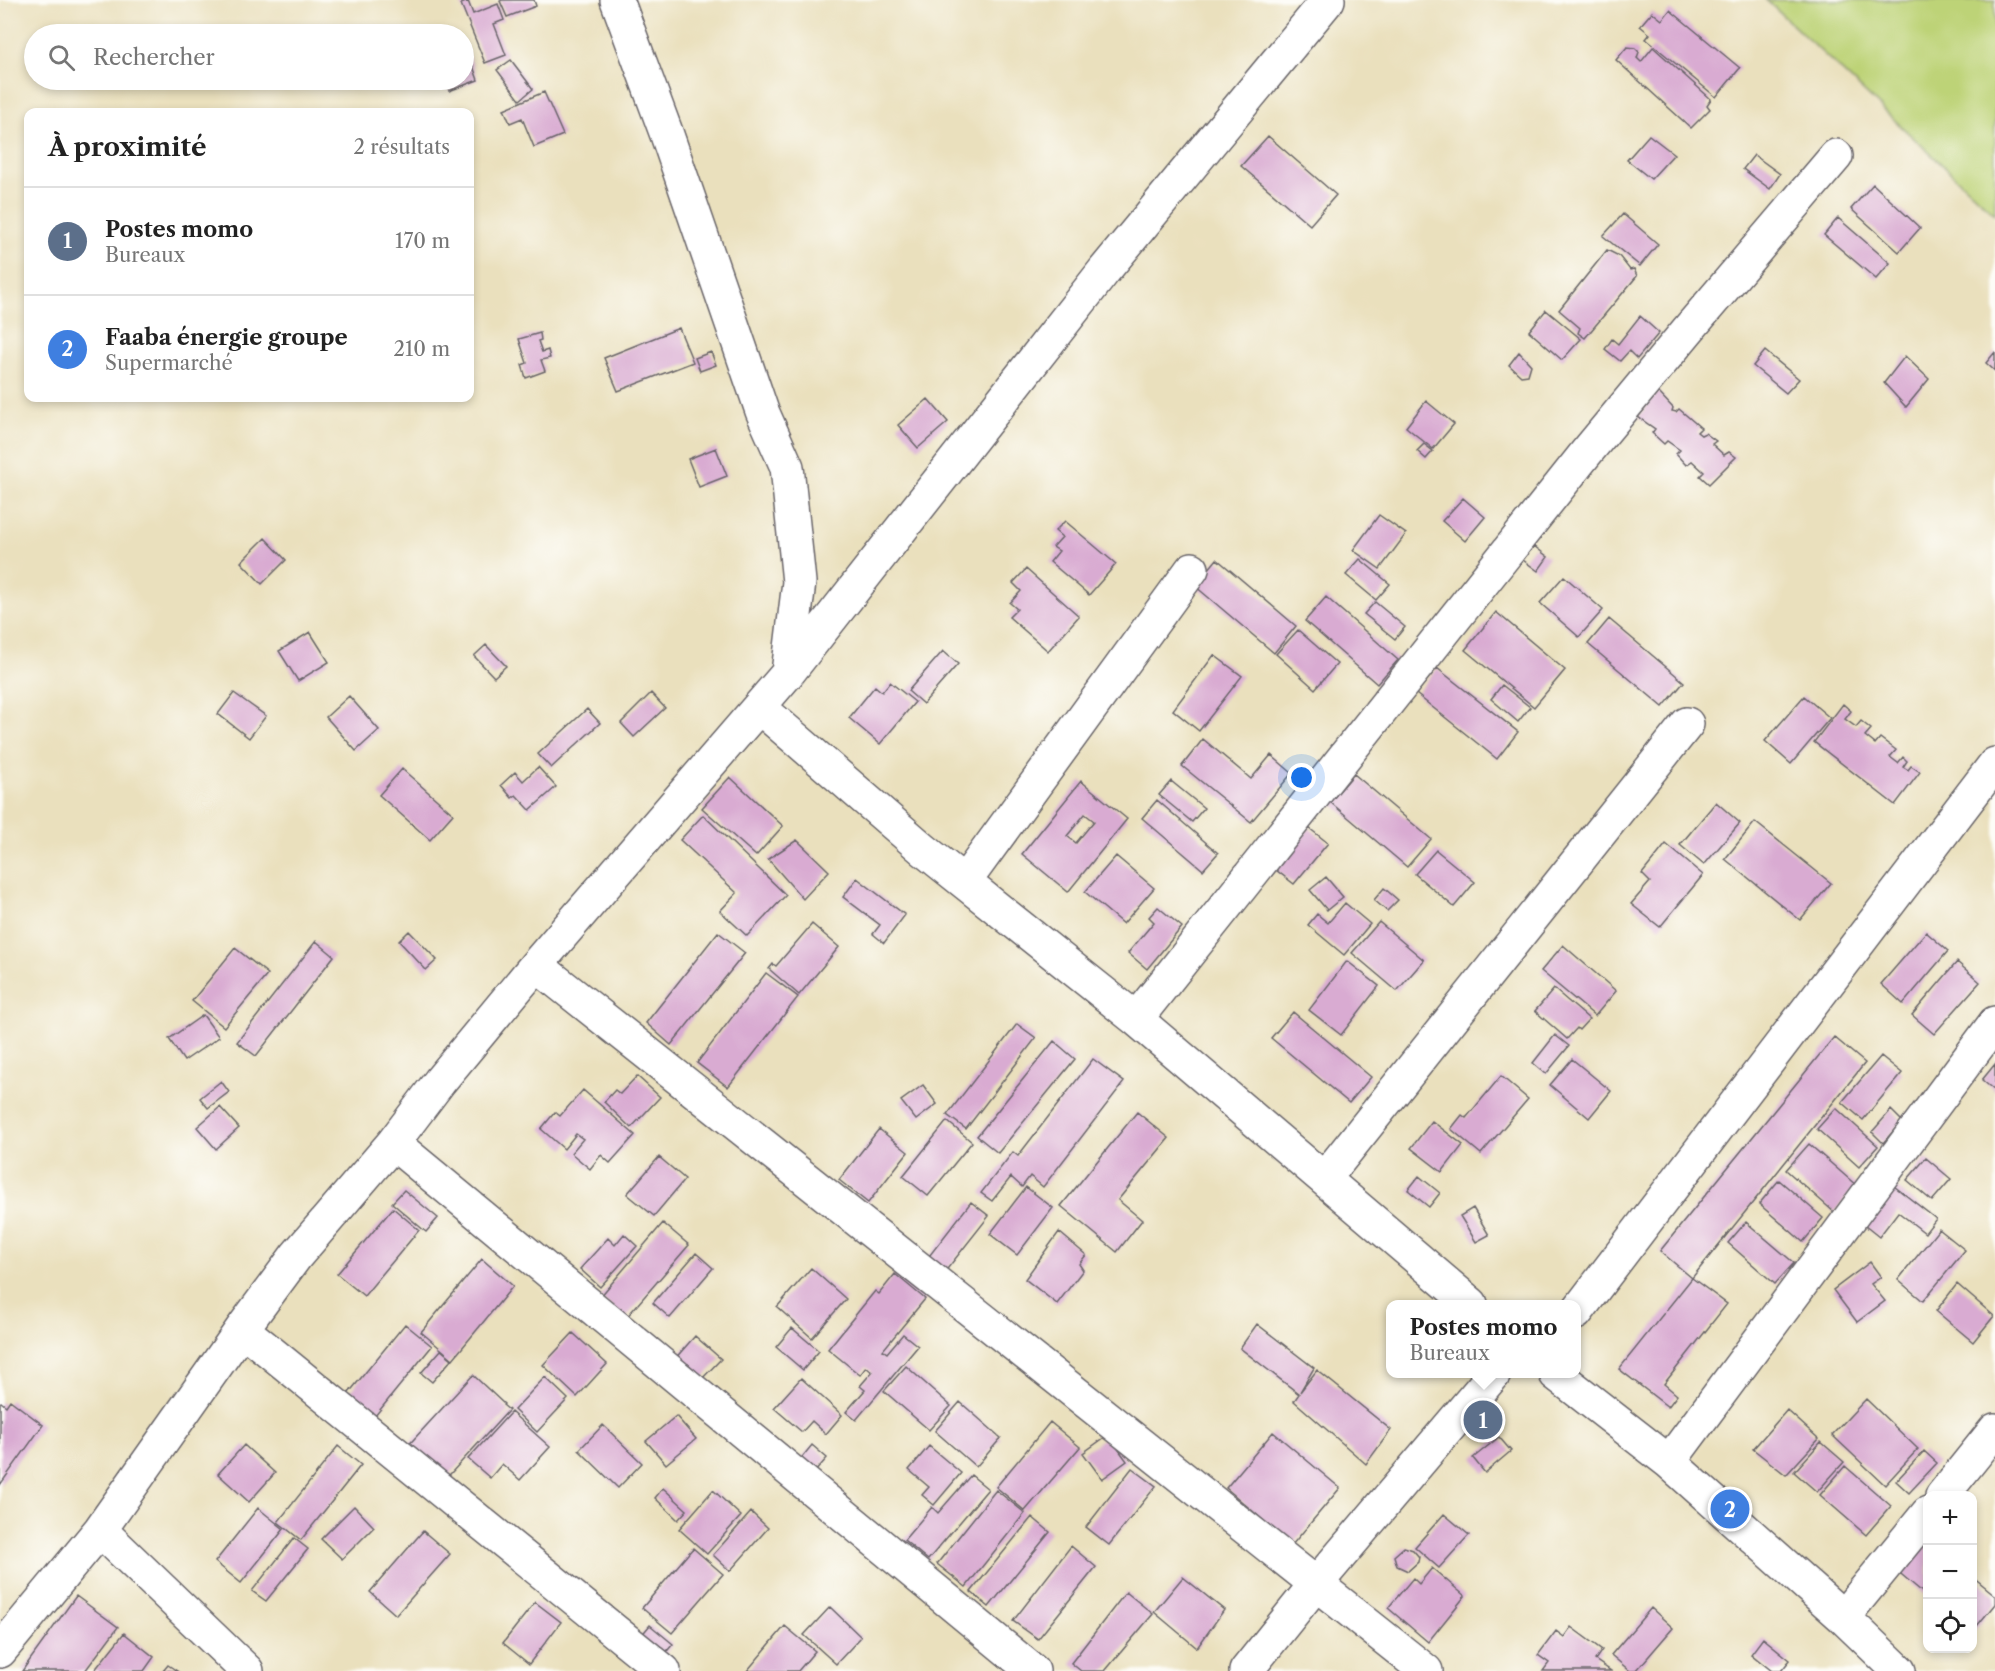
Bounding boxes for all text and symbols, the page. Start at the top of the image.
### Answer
search box [24,24,474,90]
icon: search [45,41,78,74]
text: Rechercher [93,44,215,71]
text: À proximité [48,131,207,163]
text: 2 résultats [353,135,450,159]
text: Postes momo [105,216,253,243]
text: 1 [63,229,72,253]
text: 170 m [395,229,450,253]
text: Bureaux [105,243,185,267]
text: Faaba énergie groupe [105,324,348,351]
text: 2 [62,337,73,361]
text: 210 m [393,337,450,361]
text: Supermarché [105,351,233,375]
your location [1287,763,1316,792]
popup [1386,1300,1581,1378]
text: Postes momo [1409,1314,1558,1341]
text: Bureaux [1409,1341,1490,1365]
pin: 1 [1464,1398,1502,1442]
pin: 2 [1710,1486,1750,1532]
map controls [1923,1491,1977,1653]
button: + [1923,1491,1977,1545]
button: − [1923,1545,1977,1599]
button: locate [1923,1599,1977,1653]

